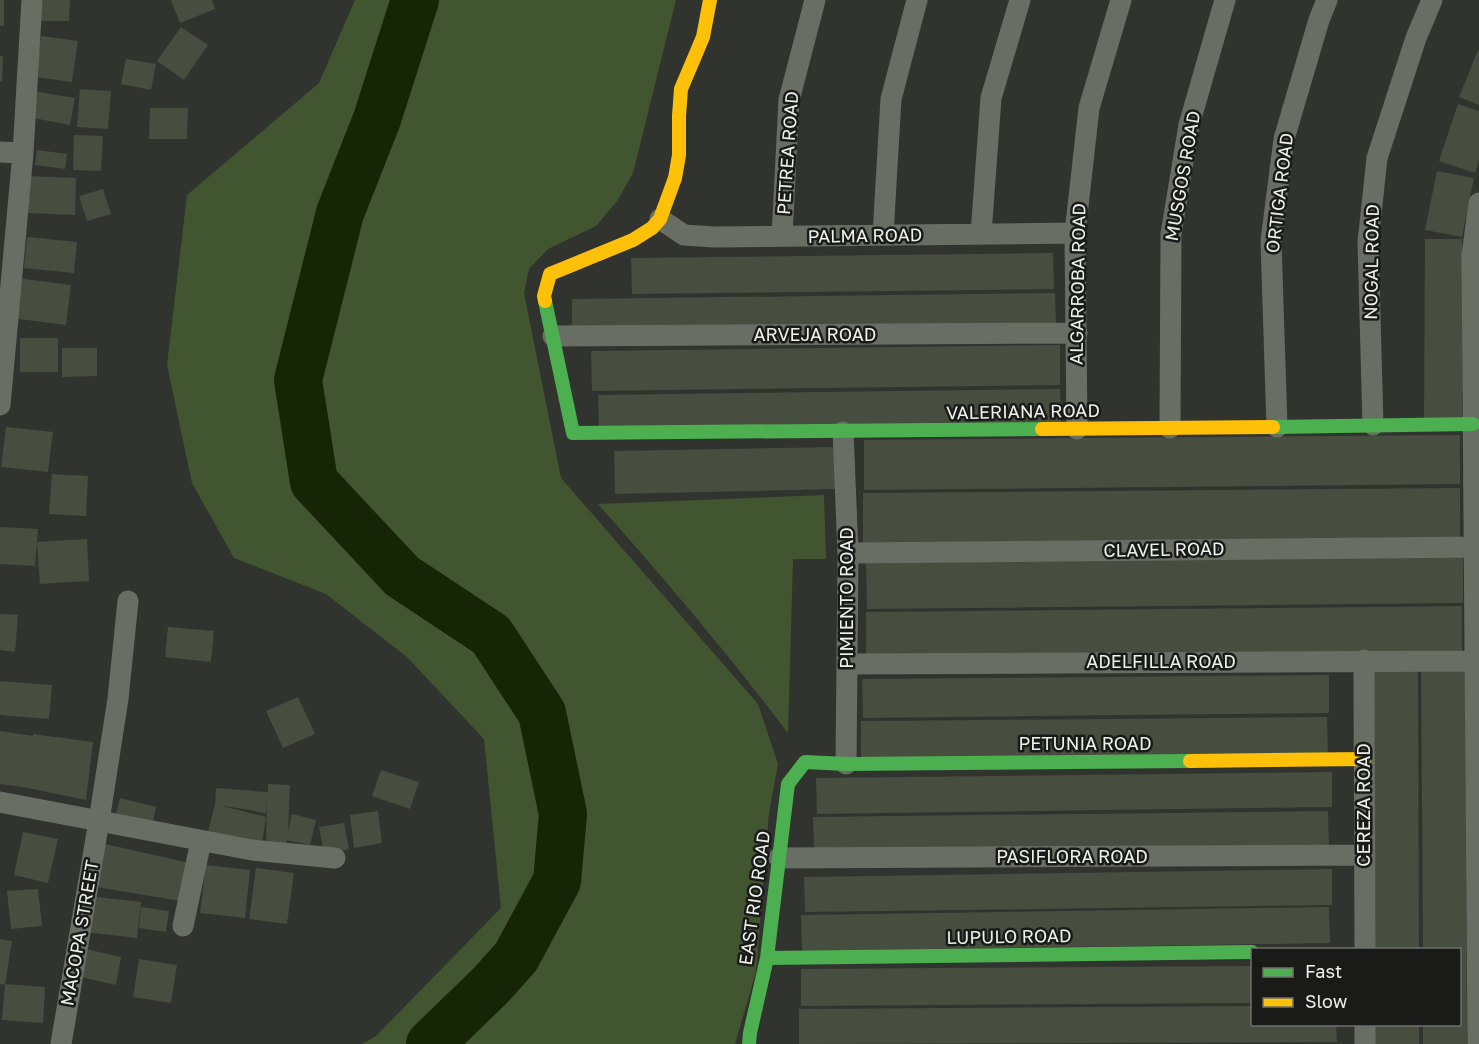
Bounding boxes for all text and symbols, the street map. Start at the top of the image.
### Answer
street label: PETREA ROAD [772,90,802,215]
street label: MUSGOS ROAD [1160,109,1204,243]
street label: ORTIGA ROAD [1261,132,1297,254]
street label: ALGARROBA ROAD [1065,203,1089,365]
street label: NOGAL ROAD [1359,204,1383,320]
street label: PALMA ROAD [808,223,922,247]
street label: ARVEJA ROAD [754,323,876,345]
street label: VALERIANA ROAD [946,399,1100,423]
street label: PIMIENTO ROAD [835,527,857,669]
street label: CLAVEL ROAD [1103,537,1225,561]
street label: ADELFILLA ROAD [1086,650,1236,672]
street label: PETUNIA ROAD [1018,732,1152,754]
street label: CEREZA ROAD [1352,743,1374,867]
street label: EAST RIO ROAD [734,829,774,966]
street label: PASIFLORA ROAD [996,845,1148,867]
street label: MACOPA STREET [55,858,103,1007]
street label: LUPULO ROAD [946,924,1072,948]
legend [1251,948,1461,1026]
text: Fast [1305,960,1342,982]
text: Slow [1305,990,1348,1012]

